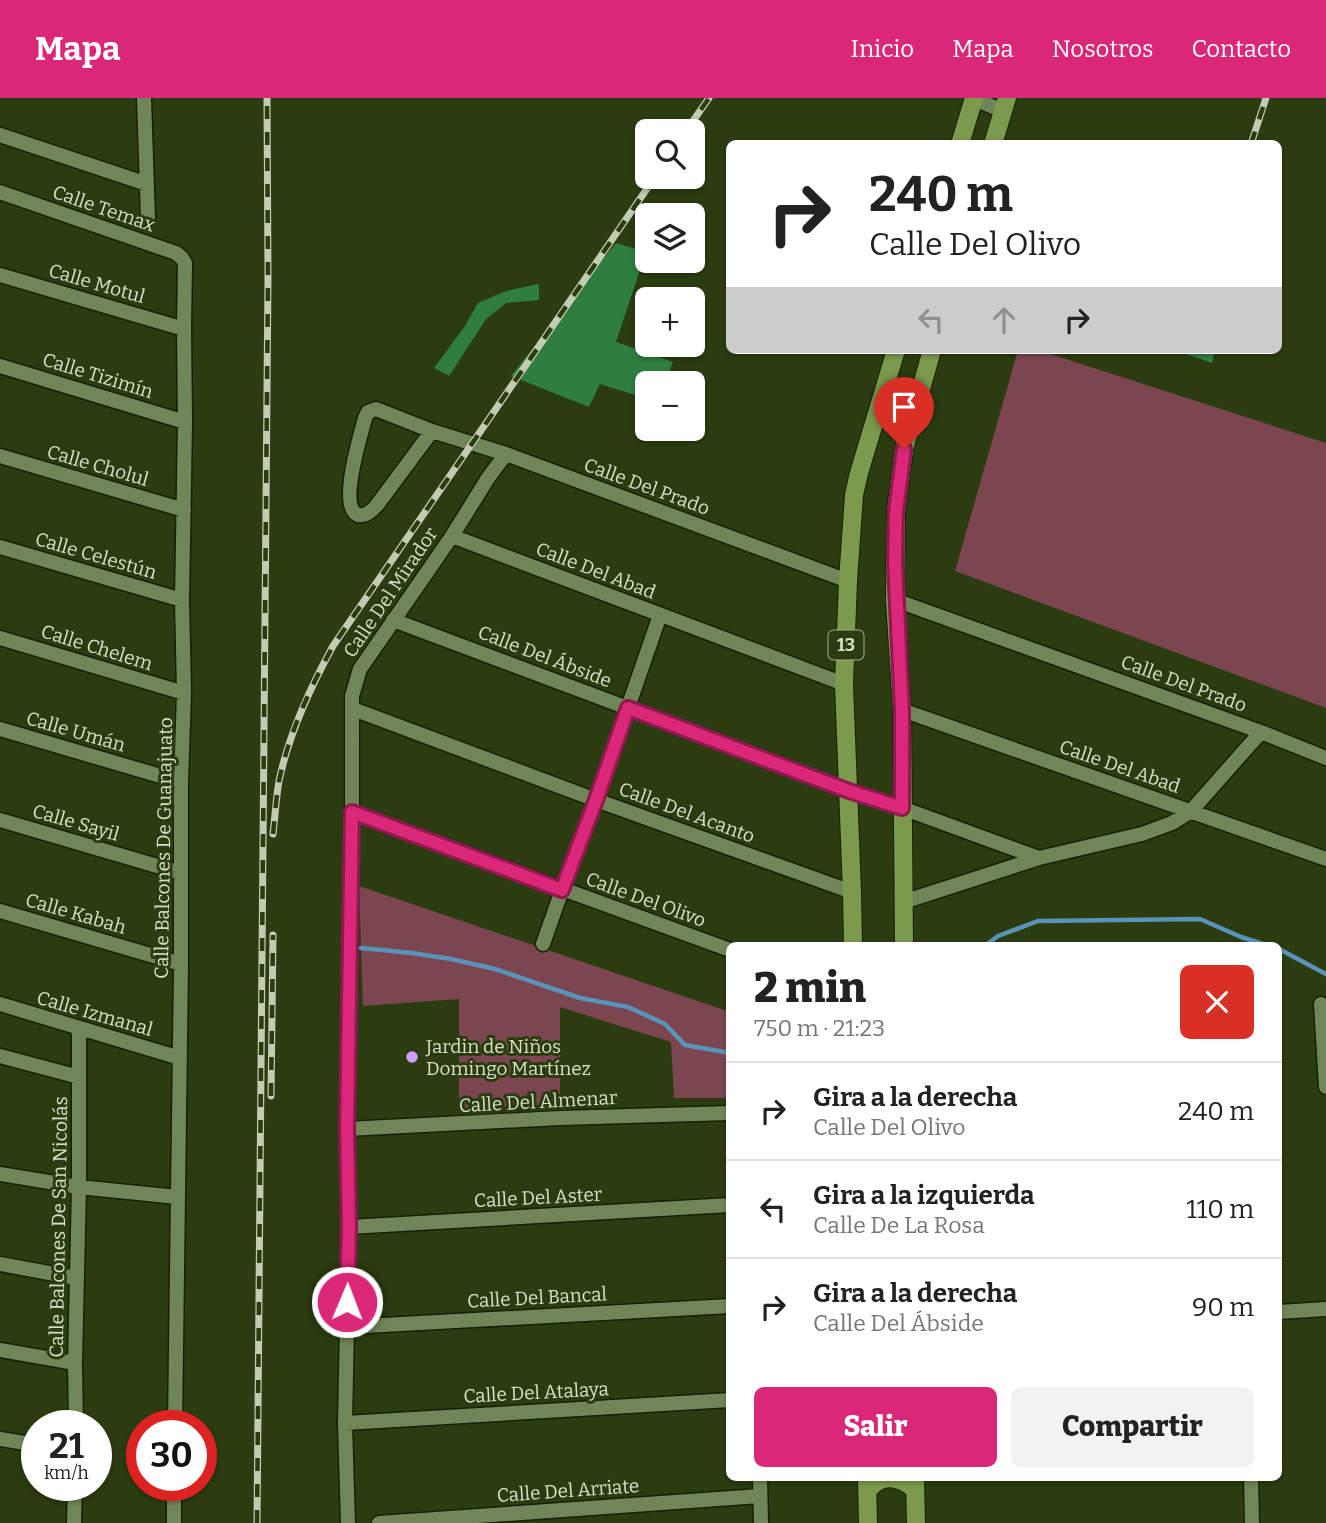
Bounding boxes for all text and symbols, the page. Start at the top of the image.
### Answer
text: Mapa [35,29,120,69]
text: Inicio [850,35,914,63]
text: Mapa [952,35,1014,63]
text: Nosotros [1052,35,1153,63]
text: Contacto [1191,35,1291,63]
map controls [635,119,705,441]
button: search [635,119,705,189]
text: 240 m [869,165,1013,224]
icon: right [754,168,845,259]
street label: Calle Temax [50,180,159,237]
button: layers [635,203,705,273]
text: Calle Del Olivo [869,225,1081,263]
street label: Calle Motul [46,259,148,308]
button: + [635,287,705,357]
icon: left [912,301,950,339]
icon: ahead [985,301,1023,339]
icon: right [1058,301,1096,339]
street label: Calle Tizimín [40,348,156,403]
button: − [635,371,705,441]
pin [874,377,934,449]
icon: arrive [885,388,923,426]
street label: Calle Cholul [44,440,151,491]
street label: Calle Del Prado [581,453,713,520]
street label: Calle Del Mirador [338,522,443,662]
street label: Calle Celestún [33,527,159,584]
street label: Calle Del Abad [533,537,659,604]
street label: Calle Chelem [38,620,155,675]
street label: Calle Del Ábside [475,620,615,693]
road number: 13 [828,630,864,660]
street label: Calle Del Prado [1118,650,1250,717]
street label: Calle Umán [24,706,128,757]
street label: Calle Balcones De Guanajuato [150,717,177,979]
street label: Calle Del Abad [1056,735,1183,798]
street label: Calle Del Acanto [616,777,758,848]
street label: Calle Sayil [30,799,122,846]
street label: Calle Del Olivo [583,867,709,932]
street label: Calle Kabah [23,888,129,939]
text: 2 min [754,963,866,1013]
button: close [1180,965,1254,1039]
street label: Calle Izmanal [34,986,156,1041]
text: 750 m · 21:23 [754,1014,885,1042]
place label: Jardin de Niños Domingo Martínez [425,1035,591,1080]
marker: Jardin de Niños Domingo Martínez [404,1049,420,1065]
text: Gira a la derecha [813,1082,1017,1113]
street label: Calle Del Almenar [458,1086,618,1117]
icon: right [754,1092,792,1130]
street label: Calle Balcones De San Nicolás [45,1096,72,1358]
text: 240 m [1178,1096,1254,1127]
text: Calle Del Olivo [813,1113,965,1141]
text: Gira a la izquierda [813,1180,1035,1211]
street label: Calle Del Aster [473,1183,603,1212]
icon: left [754,1190,792,1228]
text: 110 m [1186,1194,1254,1225]
text: Calle De La Rosa [813,1211,985,1239]
position arrow [310,1265,384,1339]
text: Gira a la derecha [813,1278,1017,1309]
street label: Calle Del Bancal [466,1282,608,1313]
icon: right [754,1288,792,1326]
text: 90 m [1192,1292,1254,1323]
text: Calle Del Ábside [813,1309,984,1337]
street label: Calle Del Atalaya [463,1377,610,1408]
button: Salir [754,1387,997,1467]
button: Compartir [1011,1387,1254,1467]
speed limit sign: 30 [126,1410,217,1501]
text: 21 [49,1425,84,1467]
text: km/h [44,1462,89,1484]
street label: Calle Del Arriate [496,1474,640,1507]

